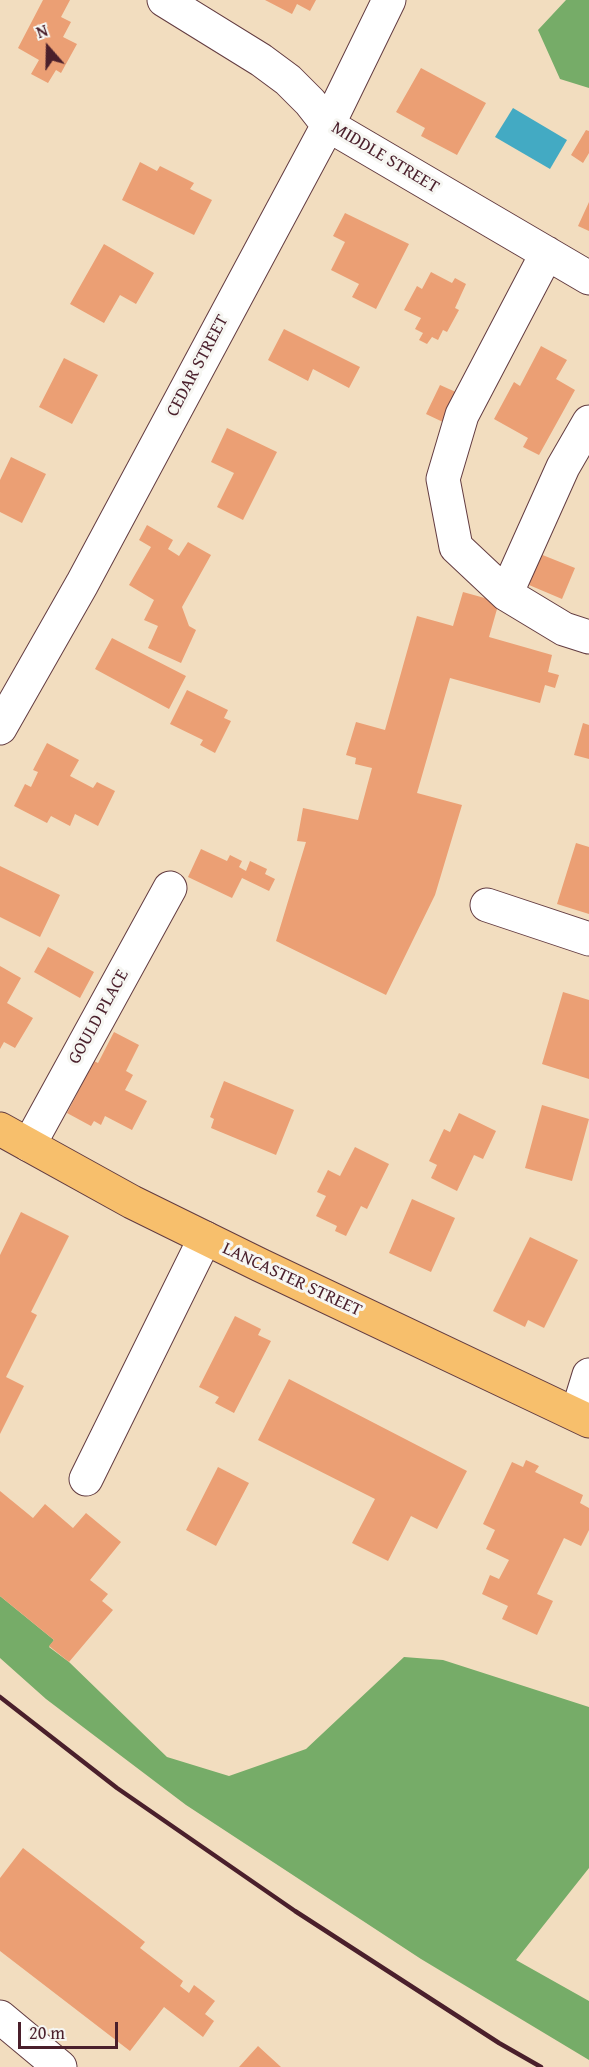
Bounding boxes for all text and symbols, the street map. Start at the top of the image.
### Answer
north arrow [18,18,78,78]
text: N [33,18,51,44]
street label: MIDDLE STREET [327,117,443,199]
street label: CEDAR STREET [162,311,234,421]
street label: GOULD PLACE [64,966,134,1068]
street label: LANCASTER STREET [219,1238,365,1322]
scale bar [21,2010,122,2048]
text: 20 m [29,2019,65,2046]

